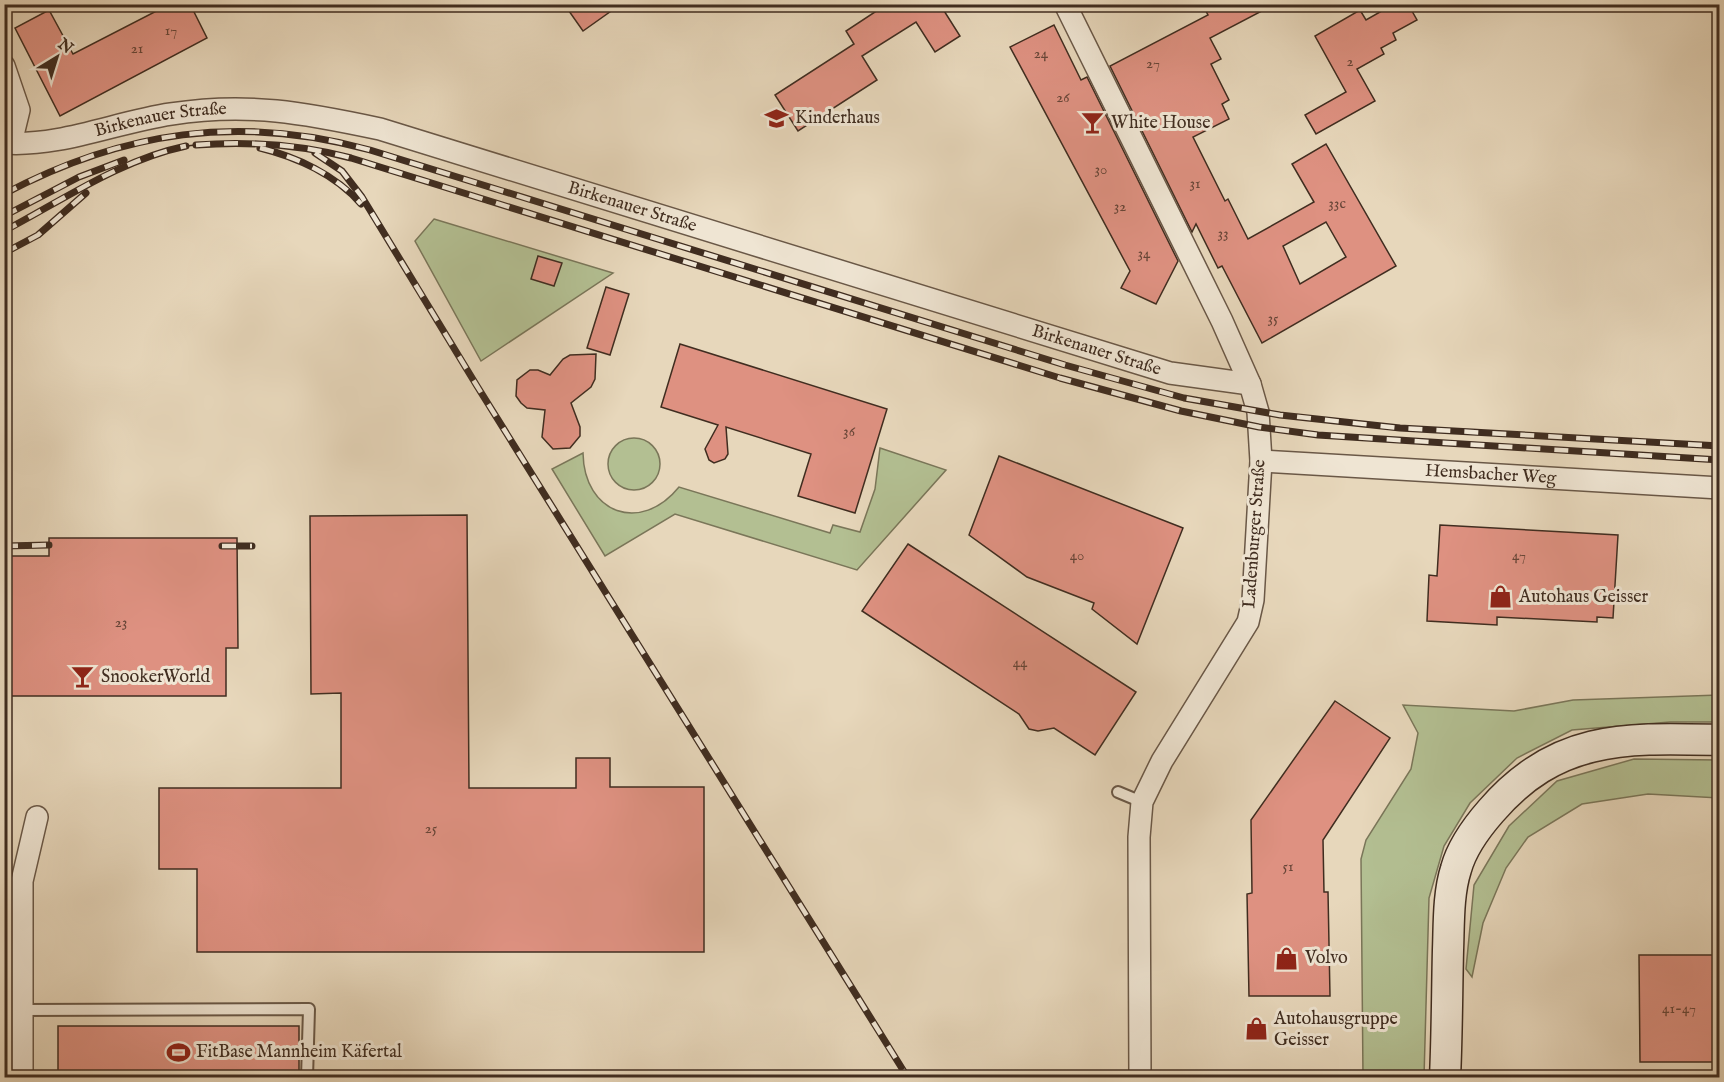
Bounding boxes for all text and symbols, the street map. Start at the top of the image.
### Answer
house number: 17 [165,21,177,40]
north arrow [27,27,87,87]
text: N [53,34,77,59]
house number: 21 [131,39,143,58]
house number: 24 [1034,44,1049,63]
house number: 2 [1346,52,1354,71]
house number: 27 [1146,54,1160,73]
house number: 26 [1056,88,1070,107]
street label: Birkenauer Straße [92,97,227,143]
school or university icon: Kinderhaus [764,105,790,131]
place label: Kinderhaus [795,107,880,130]
bar icon: White House [1080,110,1106,136]
place label: White House [1111,112,1210,135]
house number: 30 [1095,160,1107,179]
house number: 31 [1189,174,1201,193]
street label: Birkenauer Straße [565,176,700,238]
house number: 33c [1328,194,1346,213]
house number: 32 [1114,197,1126,216]
house number: 33 [1217,224,1229,243]
house number: 34 [1138,244,1151,263]
house number: 35 [1267,309,1279,328]
street label: Birkenauer Straße [1029,320,1164,381]
house number: 36 [843,422,856,441]
street label: Ladenburger Straße [1238,459,1272,609]
street label: Hemsbacher Weg [1424,459,1557,490]
house number: 40 [1070,546,1084,565]
house number: 47 [1512,546,1526,565]
shop icon: Autohaus Geisser [1488,584,1514,610]
place label: Autohaus Geisser [1518,586,1648,609]
house number: 23 [115,613,127,632]
house number: 44 [1013,653,1028,672]
bar icon: SnookerWorld [70,664,96,690]
place label: SnookerWorld [101,666,210,689]
house number: 25 [425,819,438,838]
house number: 51 [1282,857,1294,876]
shop icon: Volvo [1274,945,1300,971]
place label: Volvo [1304,947,1348,970]
house number: 41-47 [1662,999,1696,1018]
place label: Autohausgruppe Geisser [1273,1008,1398,1052]
shop icon: Autohausgruppe Geisser [1243,1016,1269,1042]
sports icon: FitBase Mannheim Käfertal [165,1039,191,1065]
place label: FitBase Mannheim Käfertal [196,1041,402,1064]

